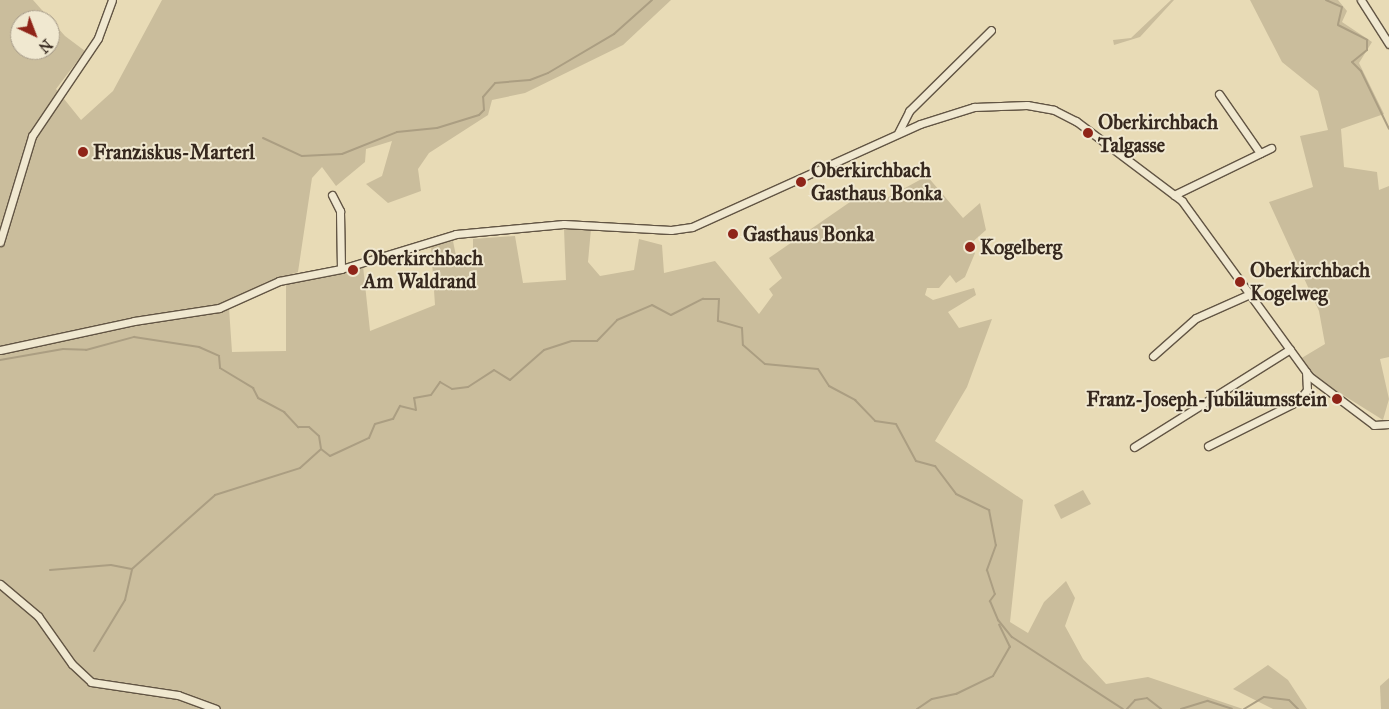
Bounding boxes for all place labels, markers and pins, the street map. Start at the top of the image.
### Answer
place label: Oberkirchbach Talgasse [1098,110,1218,157]
marker: Oberkirchbach Talgasse [1082,127,1094,139]
place label: Franziskus-Marterl [93,140,255,164]
marker: Franziskus-Marterl [77,146,89,158]
place label: Oberkirchbach Gasthaus Bonka [811,158,942,205]
marker: Oberkirchbach Gasthaus Bonka [795,176,807,188]
place label: Gasthaus Bonka [743,222,874,246]
marker: Gasthaus Bonka [727,228,739,240]
place label: Kogelberg [980,235,1062,259]
marker: Kogelberg [964,241,976,253]
place label: Oberkirchbach Am Waldrand [363,246,483,293]
place label: Oberkirchbach Kogelweg [1250,258,1370,305]
marker: Oberkirchbach Am Waldrand [347,264,359,276]
marker: Oberkirchbach Kogelweg [1234,276,1246,288]
place label: Franz-Joseph-Jubiläumsstein [1086,387,1327,411]
marker: Franz-Joseph-Jubiläumsstein [1331,393,1343,405]

